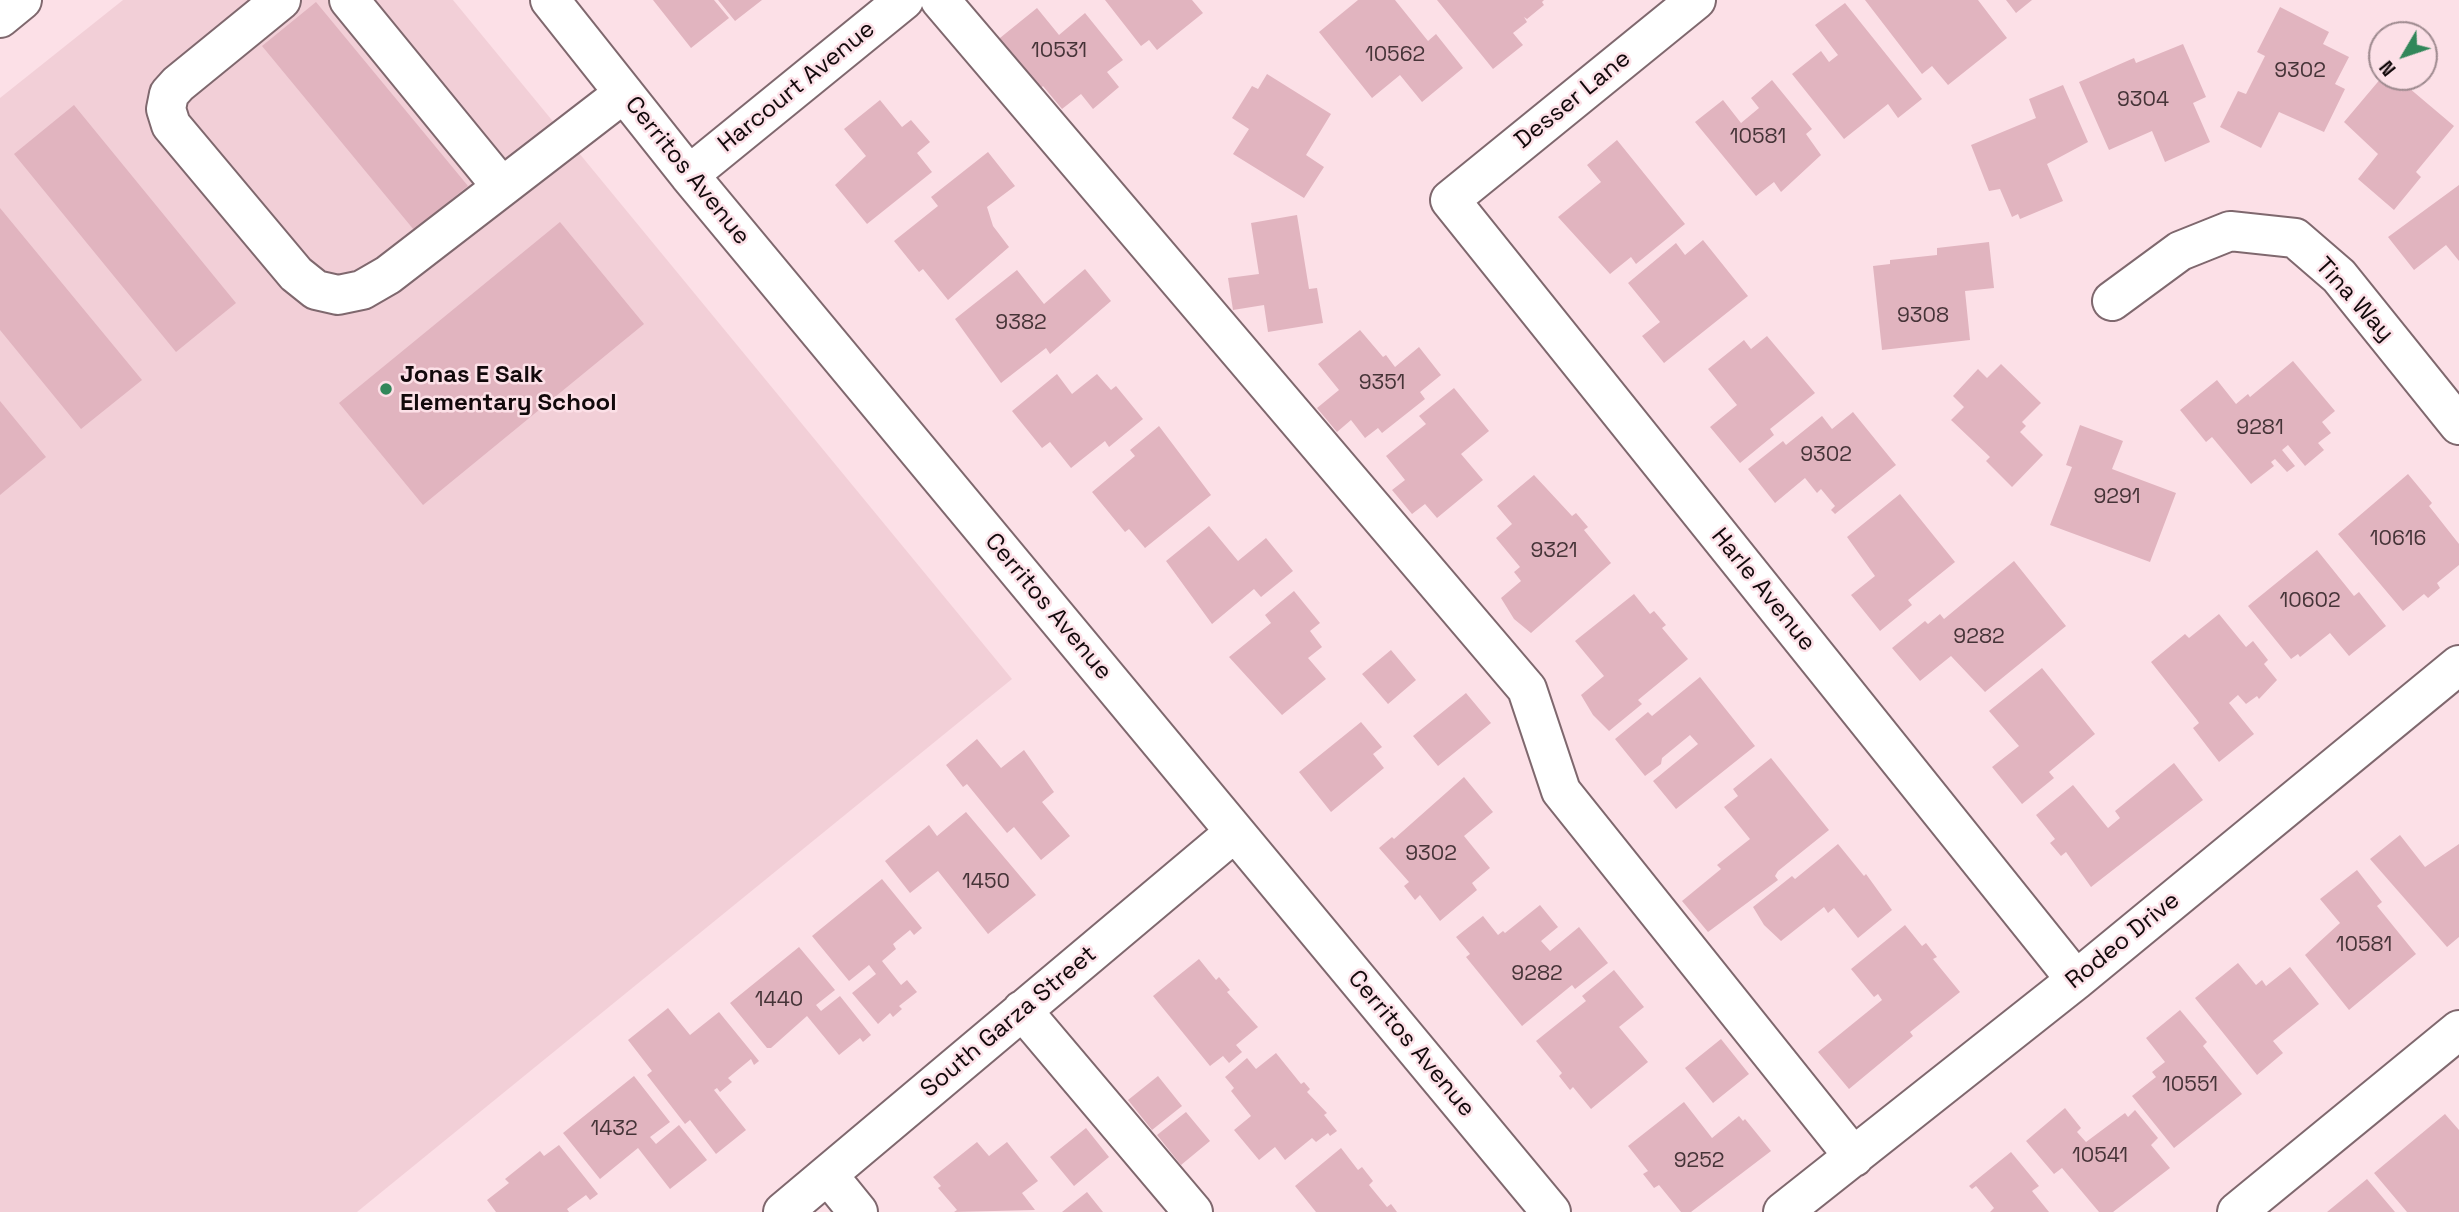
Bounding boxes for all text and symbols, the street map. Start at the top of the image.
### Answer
street label: Harcourt Avenue [713,15,881,159]
north arrow [2368,21,2438,91]
house number: 10531 [1031,38,1087,64]
house number: 10562 [1365,42,1425,68]
street label: Desser Lane [1509,45,1637,155]
text: N [2374,55,2402,81]
house number: 9302 [2274,58,2326,84]
house number: 9304 [2117,87,2169,113]
street label: Cerritos Avenue [618,91,756,251]
house number: 10581 [1730,124,1786,150]
street label: Tina Way [2309,252,2399,348]
house number: 9308 [1897,303,1949,329]
house number: 9382 [995,310,1047,336]
place label: Jonas E Salk Elementary School [400,361,617,417]
house number: 9351 [1359,370,1405,396]
marker: Jonas E Salk Elementary School [378,381,394,397]
house number: 9281 [2236,415,2284,441]
house number: 9302 [1800,442,1852,468]
house number: 9291 [2093,484,2141,510]
street label: Harle Avenue [1705,523,1821,657]
house number: 10616 [2370,526,2426,552]
street label: Cerritos Avenue [978,528,1118,686]
house number: 9321 [1531,538,1577,564]
house number: 10602 [2279,588,2341,614]
house number: 9282 [1953,624,2005,650]
house number: 9302 [1405,841,1457,867]
house number: 1450 [962,869,1010,895]
street label: Rodeo Drive [2060,886,2186,996]
house number: 10581 [2336,932,2392,958]
street label: South Garza Street [915,940,1103,1104]
house number: 9282 [1511,961,1563,987]
street label: Cerritos Avenue [1341,965,1481,1123]
house number: 1440 [755,987,803,1013]
house number: 10551 [2162,1072,2218,1098]
house number: 1432 [590,1116,638,1142]
house number: 10541 [2072,1143,2128,1169]
house number: 9252 [1674,1148,1724,1174]

